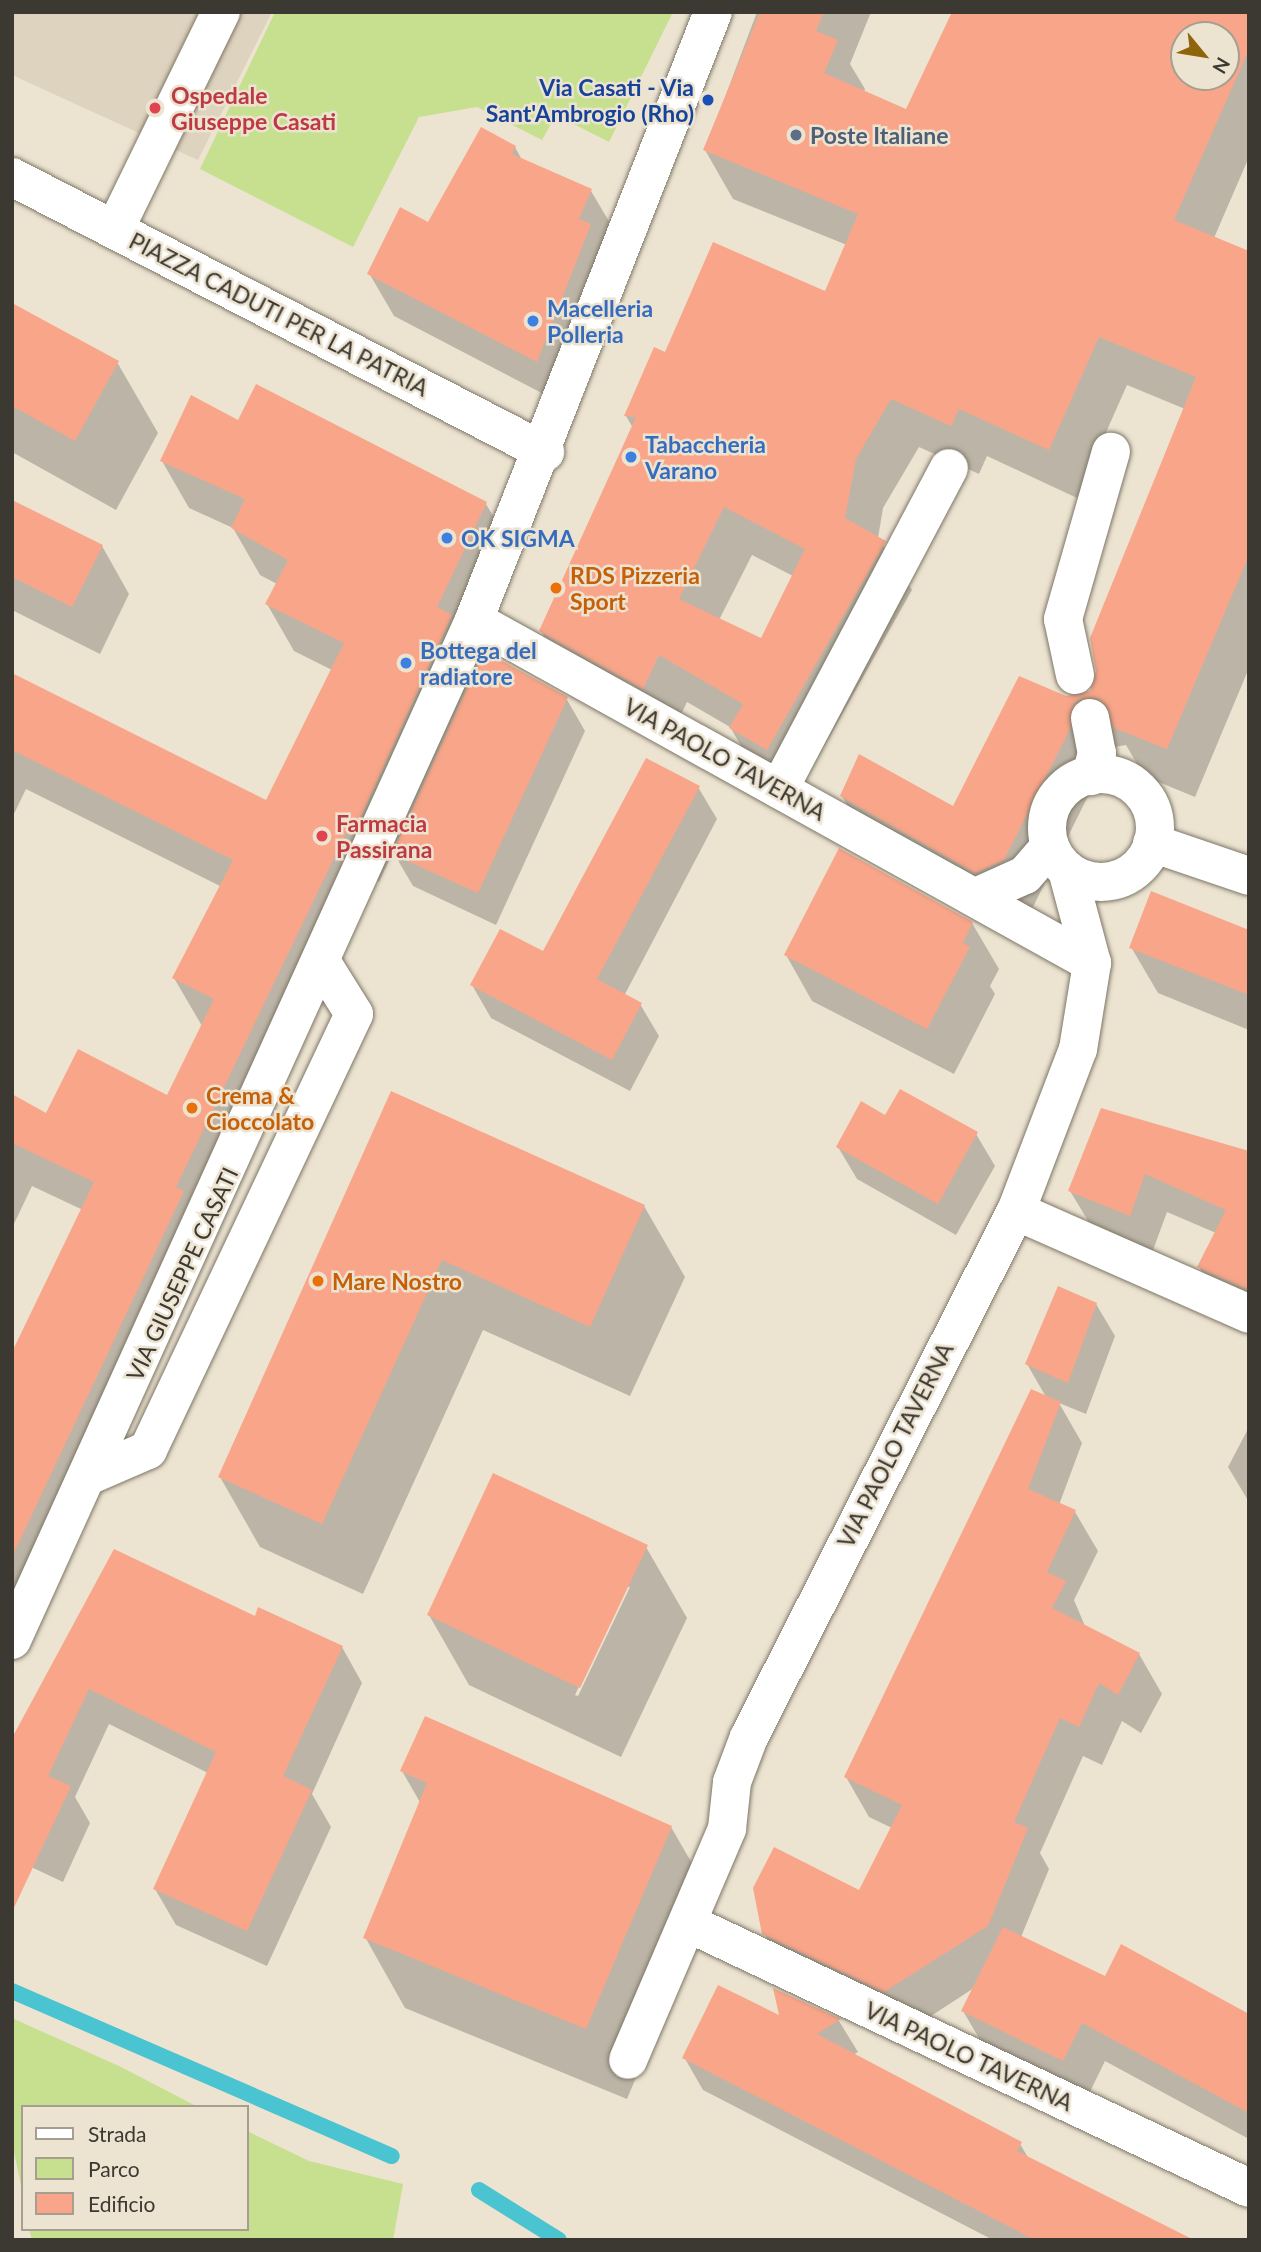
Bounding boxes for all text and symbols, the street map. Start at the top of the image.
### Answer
north arrow [1170,21,1240,91]
text: N [1208,54,1236,78]
place label: Via Casati - Via Sant'Ambrogio (Rho) [486,73,694,127]
place label: Ospedale Giuseppe Casati [171,81,336,135]
marker: Via Casati - Via Sant'Ambrogio (Rho) [700,92,716,108]
marker: Ospedale Giuseppe Casati [145,98,165,118]
place label: Poste Italiane [810,121,949,149]
marker: Poste Italiane [788,127,804,143]
street label: PIAZZA CADUTI PER LA PATRIA [124,226,434,402]
place label: Macelleria Polleria [547,294,653,348]
marker: Macelleria Polleria [525,313,541,329]
place label: Tabaccheria Varano [645,430,766,484]
marker: Tabaccheria Varano [623,449,639,465]
place label: OK SIGMA [461,524,575,552]
marker: OK SIGMA [439,530,455,546]
place label: RDS Pizzeria Sport [570,561,700,615]
marker: RDS Pizzeria Sport [548,580,564,596]
place label: Bottega del radiatore [420,636,537,690]
marker: Bottega del radiatore [398,655,414,671]
street label: VIA PAOLO TAVERNA [619,692,831,826]
place label: Farmacia Passirana [336,809,432,863]
marker: Farmacia Passirana [314,828,330,844]
place label: Crema & Cioccolato [206,1081,314,1135]
marker: Crema & Cioccolato [184,1100,200,1116]
street label: VIA GIUSEPPE CASATI [120,1162,244,1386]
place label: Mare Nostro [332,1267,462,1295]
marker: Mare Nostro [310,1273,326,1289]
street label: VIA PAOLO TAVERNA [831,1337,959,1553]
street label: VIA PAOLO TAVERNA [860,1995,1078,2117]
legend [21,2105,248,2231]
text: Strada [88,2121,147,2146]
text: Parco [88,2156,140,2181]
text: Edificio [88,2191,155,2216]

